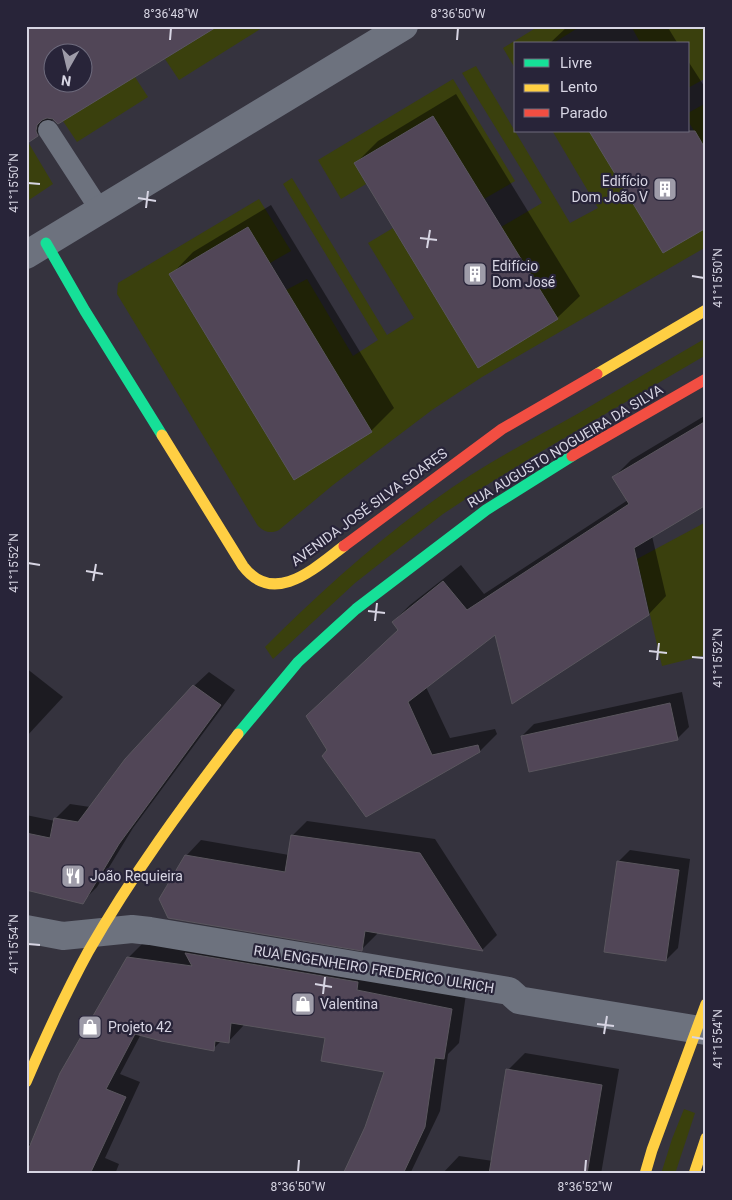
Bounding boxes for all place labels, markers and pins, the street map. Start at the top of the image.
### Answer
place label: Edifício Dom João V [571,173,648,205]
building icon: Edifício Dom João V [652,176,678,202]
place label: Edifício Dom José [492,258,555,290]
building icon: Edifício Dom José [462,261,488,287]
restaurant icon: João Requieira [60,863,86,889]
place label: João Requieira [90,868,183,884]
shop icon: Valentina [290,991,316,1017]
place label: Valentina [320,996,378,1012]
shop icon: Projeto 42 [77,1014,103,1040]
place label: Projeto 42 [108,1019,172,1035]

